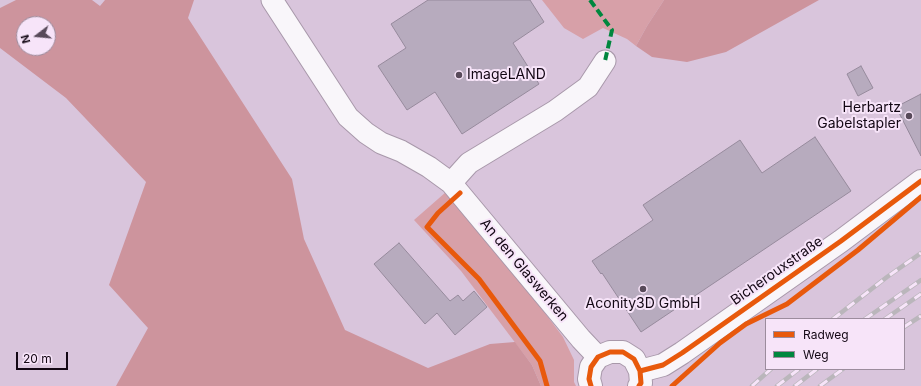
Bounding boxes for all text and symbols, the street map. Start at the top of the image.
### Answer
north arrow [16,16,56,56]
text: N [18,33,33,45]
place label: ImageLAND [467,67,546,83]
marker: ImageLAND [454,70,464,80]
place label: Herbartz Gabelstapler [817,100,901,132]
marker: Herbartz Gabelstapler [904,111,914,121]
street label: An den Glaswerken [476,215,572,325]
street label: Bicherouxstraße [728,233,826,309]
marker: Aconity3D GmbH [638,284,648,294]
place label: Aconity3D GmbH [586,296,700,312]
legend [765,318,905,370]
text: Radweg [803,327,849,342]
scale bar [18,344,70,370]
text: Weg [803,347,829,362]
text: 20 m [23,351,52,366]

